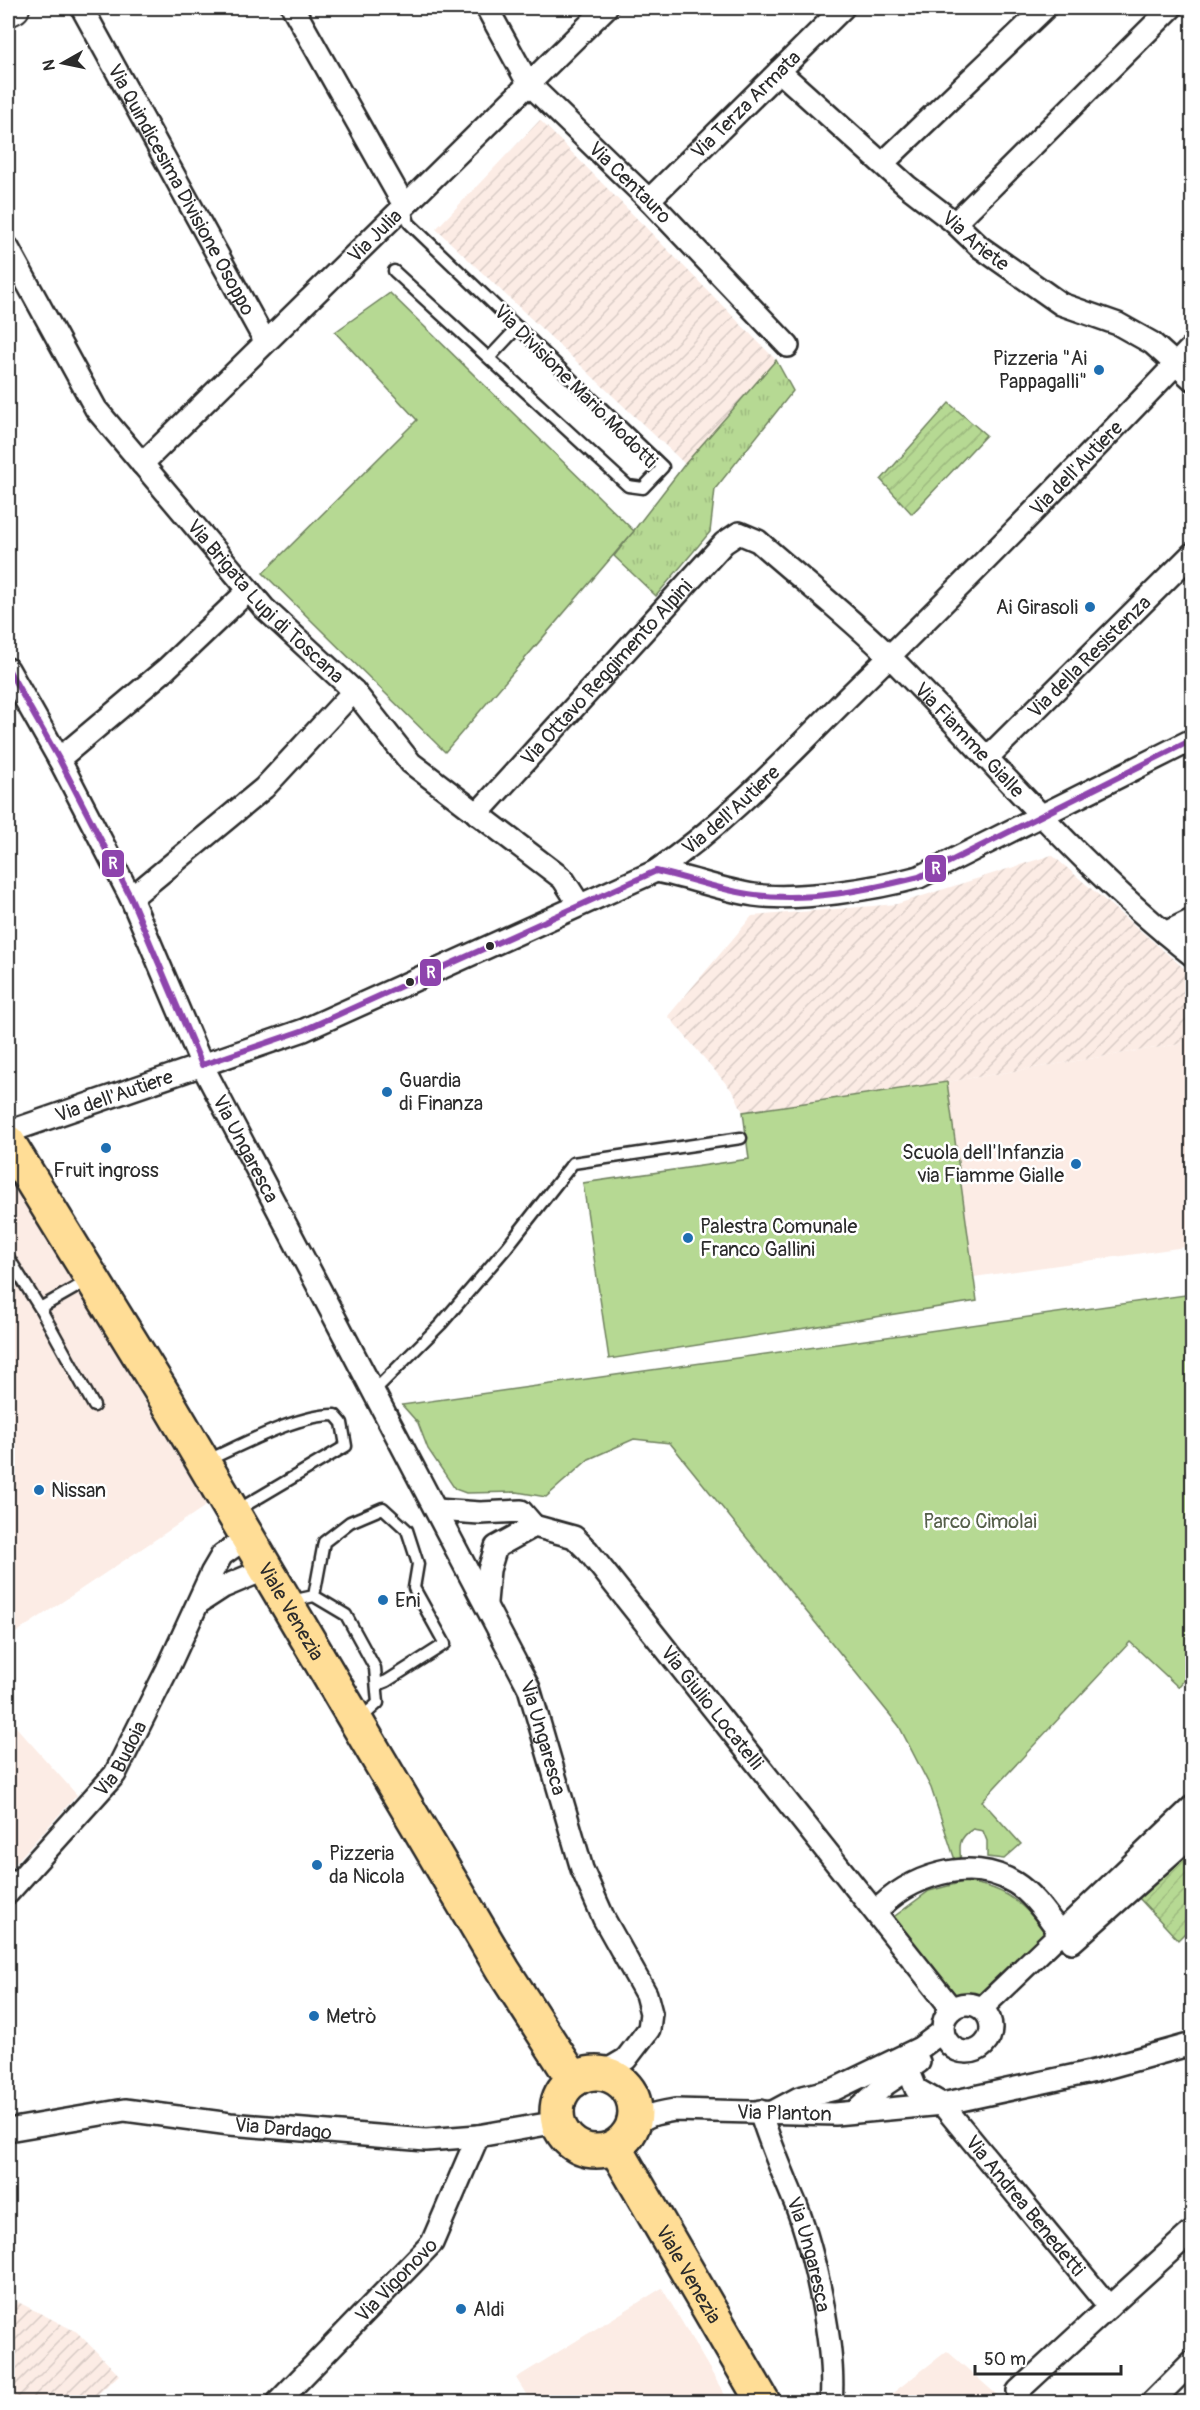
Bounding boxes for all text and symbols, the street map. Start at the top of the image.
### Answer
north arrow [33,33,93,93]
street label: Via Terza Armata [686,45,806,164]
text: N [38,58,60,72]
street label: Via Quindicesima Divisione Osoppo [102,60,261,320]
street label: Via Centauro [583,136,677,229]
street label: Via Julia [342,204,407,268]
street label: Via Ariete [937,206,1014,277]
street label: Via Divisione Mario Modotti [489,299,663,473]
place label: Pizzeria "Ai Pappagalli" [993,346,1087,394]
marker: Pizzeria "Ai Pappagalli" [1092,363,1106,377]
street label: Via dell'Autiere [1025,415,1128,521]
street label: Via Brigata Lupi di Toscana [181,514,349,689]
street label: Via Ottavo Reggimento Alpini [516,574,698,771]
street label: Via della Resistenza [1023,590,1156,723]
place label: Ai Girasoli [996,595,1078,620]
marker: Ai Girasoli [1083,600,1097,614]
street label: Via Fiamme Gialle [909,677,1030,803]
street label: Via dell'Autiere [677,760,785,861]
line badge: R [101,849,125,878]
text: R [108,854,118,874]
line badge: R [924,854,947,883]
text: R [931,859,941,879]
unlabelled marker [484,940,496,952]
line badge: R [419,958,442,987]
text: R [426,963,436,983]
unlabelled marker [404,976,416,988]
street label: Via dell'Autiere [52,1064,176,1128]
place label: Guardia di Finanza [399,1068,483,1116]
marker: Guardia di Finanza [380,1085,394,1099]
street label: Via Ungaresca [207,1091,284,1207]
place label: Scuola dell'Infanzia via Fiamme Gialle [902,1140,1064,1188]
marker: Fruit ingross [99,1141,113,1155]
marker: Scuola dell'Infanzia via Fiamme Gialle [1069,1157,1083,1171]
place label: Fruit ingross [53,1158,159,1183]
place label: Palestra Comunale Franco Gallini [700,1214,858,1262]
marker: Palestra Comunale Franco Gallini [681,1231,695,1245]
place label: Nissan [51,1478,106,1503]
marker: Nissan [32,1483,46,1497]
park label: Parco Cimolai [923,1509,1037,1534]
street label: Viale Venezia [252,1558,329,1665]
place label: Eni [395,1588,420,1613]
marker: Eni [376,1593,390,1607]
street label: Via Giulio Locatelli [655,1641,769,1775]
street label: Via Ungaresca [514,1676,572,1798]
street label: Via Budoia [89,1717,152,1802]
place label: Pizzeria da Nicola [329,1841,404,1889]
marker: Pizzeria da Nicola [310,1858,324,1872]
place label: Metrò [326,2004,376,2029]
marker: Metrò [307,2009,321,2023]
street label: Via Planton [737,2100,832,2127]
street label: Via Dardago [233,2112,333,2145]
street label: Via Andrea Benedetti [960,2130,1090,2281]
street label: Via Ungaresca [781,2193,836,2314]
street label: Viale Venezia [650,2221,727,2328]
street label: Via Vigonovo [350,2233,443,2328]
place label: Aldi [473,2297,504,2322]
marker: Aldi [454,2302,468,2316]
scale bar [975,2338,1120,2376]
text: 50 m [984,2348,1026,2371]

